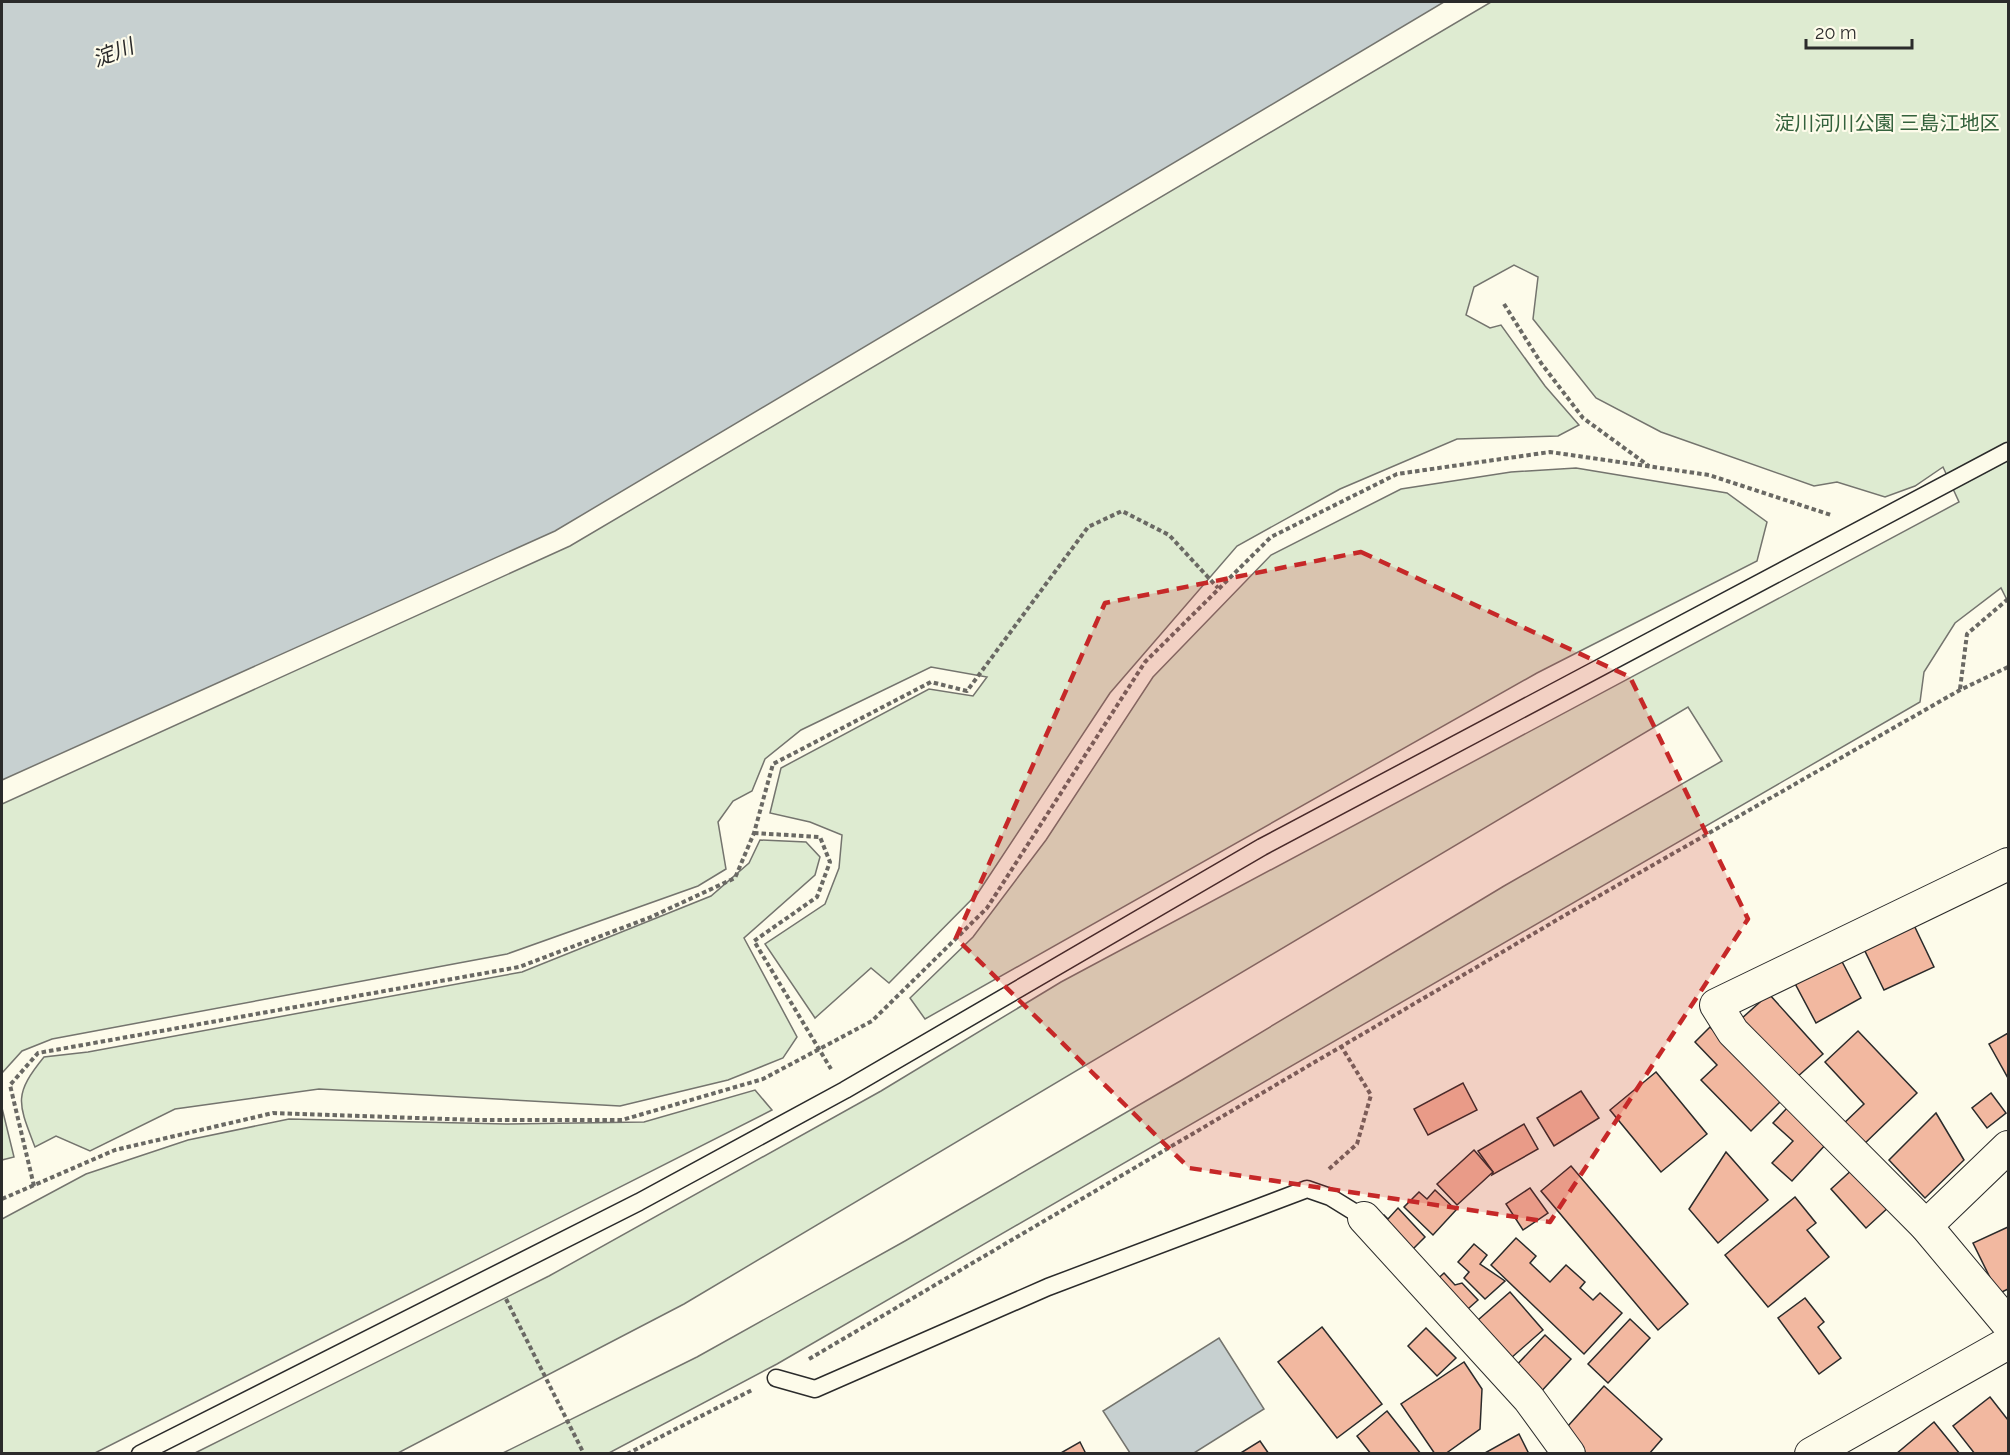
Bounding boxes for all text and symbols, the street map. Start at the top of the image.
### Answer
scale bar [1806,12,1912,50]
text: 20 m [1815,22,1857,43]
water label: 淀川 [89,33,139,72]
park label: 淀川河川公園 三島江地区 [1774,111,2000,135]

